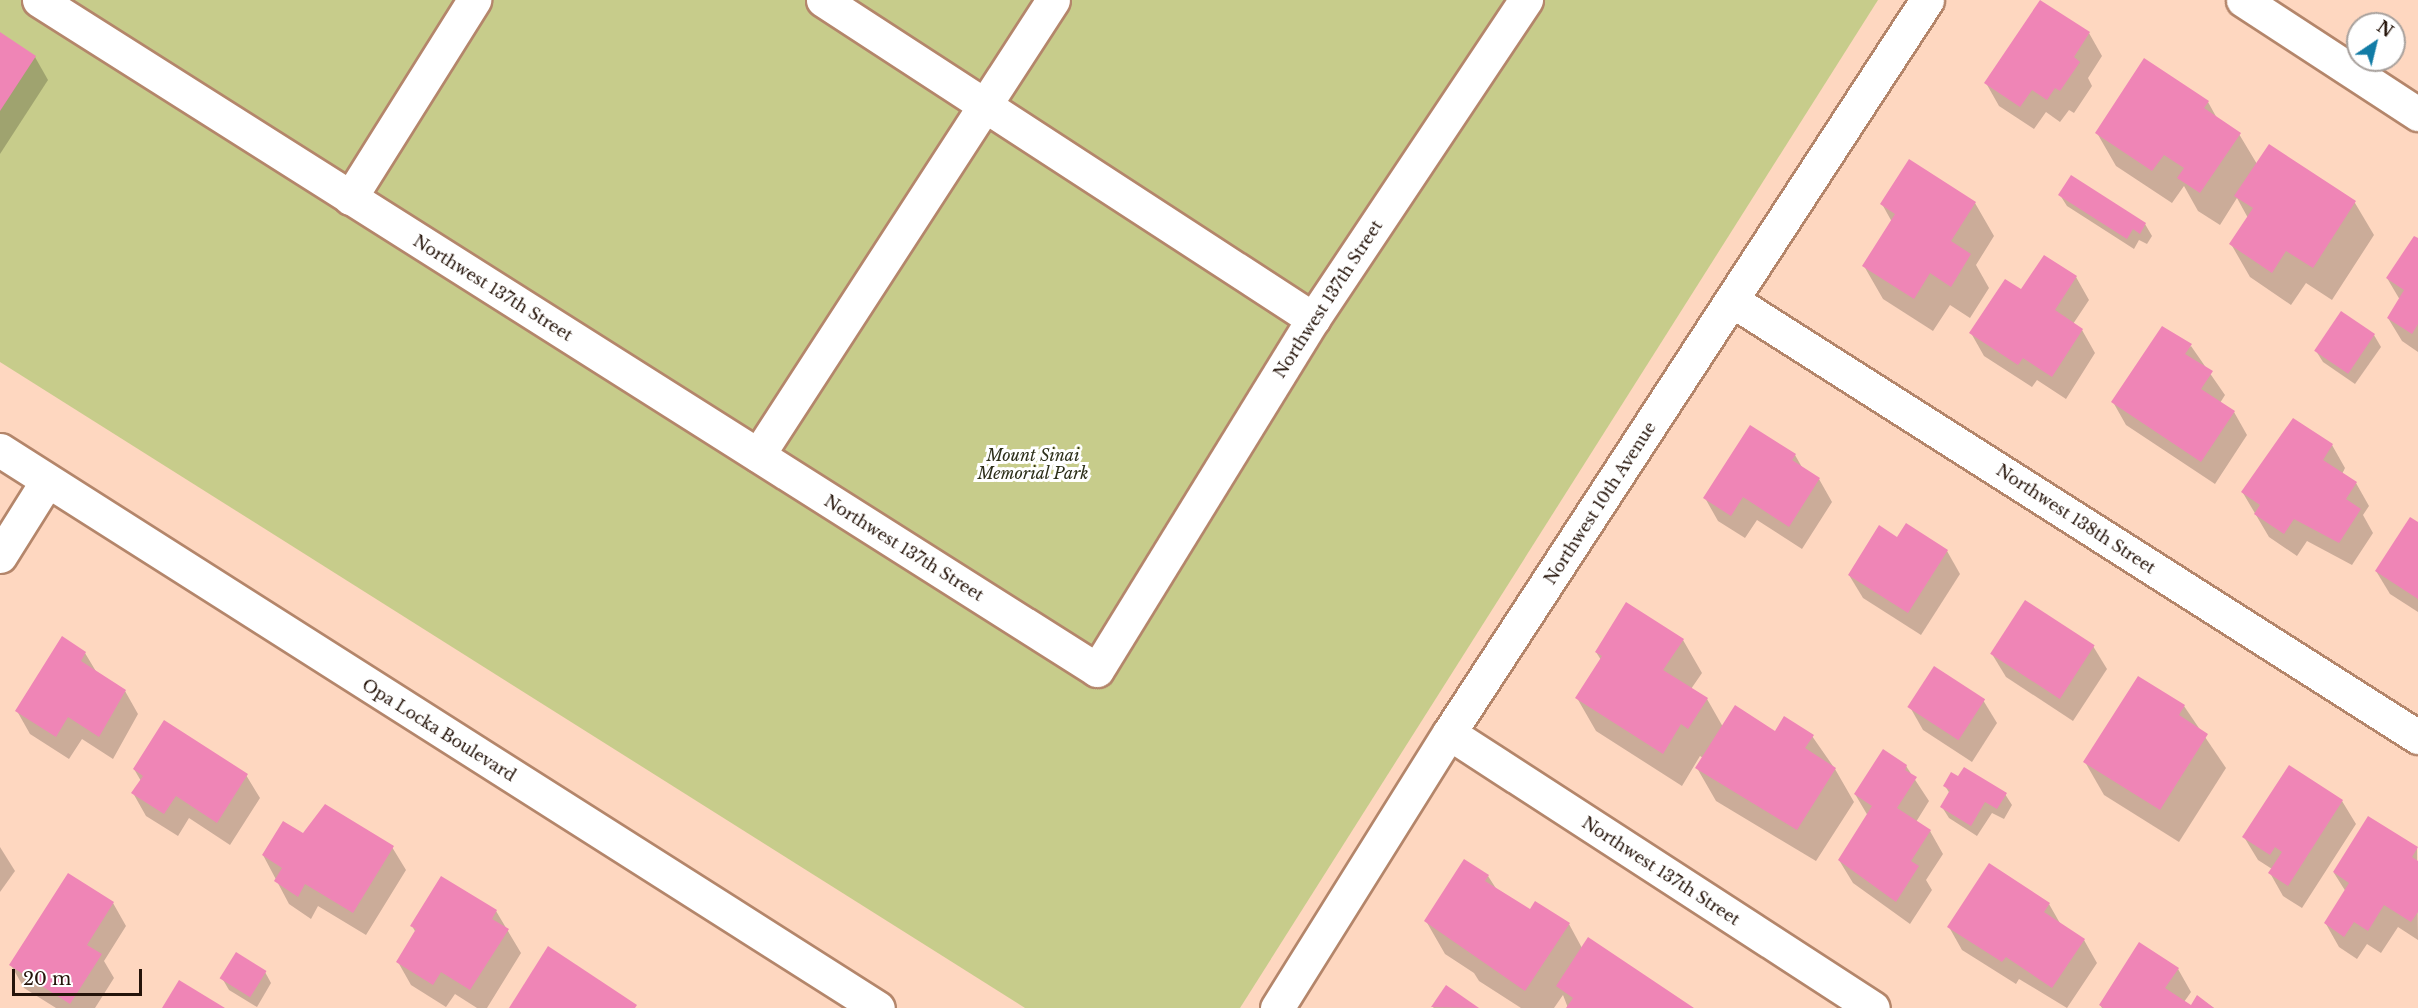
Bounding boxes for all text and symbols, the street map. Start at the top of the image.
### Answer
north arrow [2346,12,2406,72]
text: N [2373,16,2397,41]
street label: Northwest 137th Street [1270,217,1386,381]
street label: Northwest 137th Street [410,231,576,345]
street label: Northwest 10th Avenue [1540,418,1660,588]
park label: Mount Sinai Memorial Park [977,445,1089,483]
street label: Northwest 138th Street [1993,460,2159,578]
street label: Northwest 137th Street [821,491,987,605]
street label: Opa Locka Boulevard [359,675,519,785]
street label: Northwest 137th Street [1579,813,1743,929]
scale bar [15,957,146,995]
text: 20 m [23,968,71,990]

